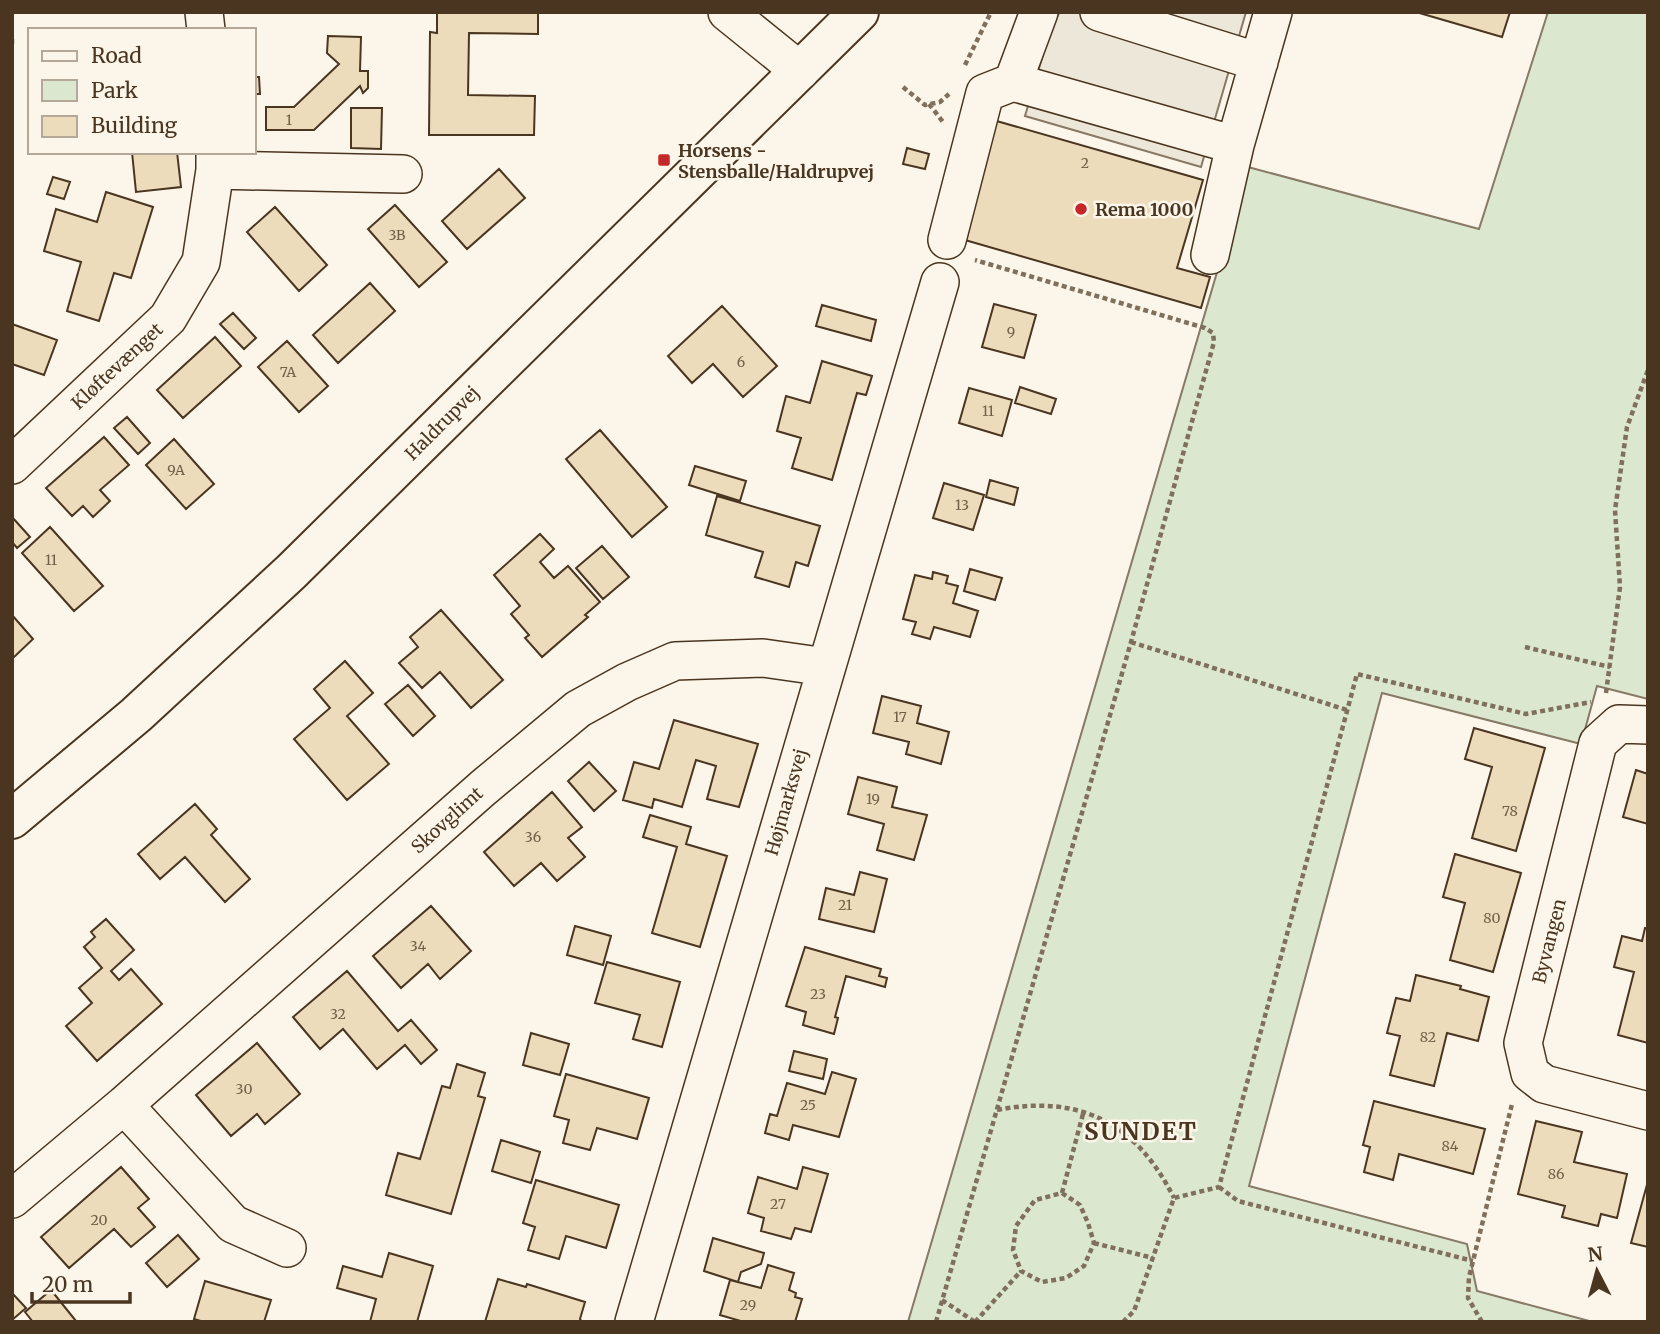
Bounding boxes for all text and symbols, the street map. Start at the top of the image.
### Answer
legend [28,28,256,154]
text: Road [91,42,142,69]
text: Park [91,77,138,104]
house number: 1 [286,111,292,129]
text: Building [91,112,178,139]
place label: Horsens - Stensballe/Haldrupvej [678,139,874,183]
marker: Horsens - Stensballe/Haldrupvej [656,152,672,168]
house number: 2 [1081,154,1089,172]
place label: Rema 1000 [1095,198,1194,221]
marker: Rema 1000 [1073,201,1089,217]
house number: 3B [389,226,405,244]
street label: Kløftevænget [67,318,167,414]
house number: 9 [1007,323,1015,341]
house number: 6 [737,353,745,371]
house number: 7A [280,363,296,381]
street label: Haldrupvej [400,381,484,465]
house number: 11 [982,402,994,420]
house number: 9A [167,461,185,479]
house number: 13 [955,496,969,514]
house number: 11 [45,551,57,569]
house number: 17 [893,708,907,726]
street label: Højmarksvej [760,746,812,858]
street label: Skovglimt [406,782,488,858]
house number: 19 [866,790,880,808]
house number: 78 [1502,802,1518,820]
house number: 36 [525,828,541,846]
house number: 21 [838,896,852,914]
street label: Byvangen [1527,896,1571,986]
house number: 80 [1483,909,1501,927]
house number: 34 [410,937,427,955]
house number: 23 [810,985,826,1003]
house number: 32 [330,1005,346,1023]
house number: 82 [1420,1028,1436,1046]
house number: 30 [236,1080,252,1098]
house number: 25 [800,1096,816,1114]
district label: SUNDET [1084,1116,1198,1147]
house number: 84 [1442,1137,1459,1155]
house number: 86 [1548,1165,1564,1183]
house number: 27 [770,1195,786,1213]
house number: 20 [90,1211,108,1229]
north arrow [1562,1236,1632,1306]
text: N [1587,1241,1604,1267]
scale bar [32,1260,130,1304]
text: 20 m [42,1271,94,1298]
house number: 29 [740,1296,756,1314]

